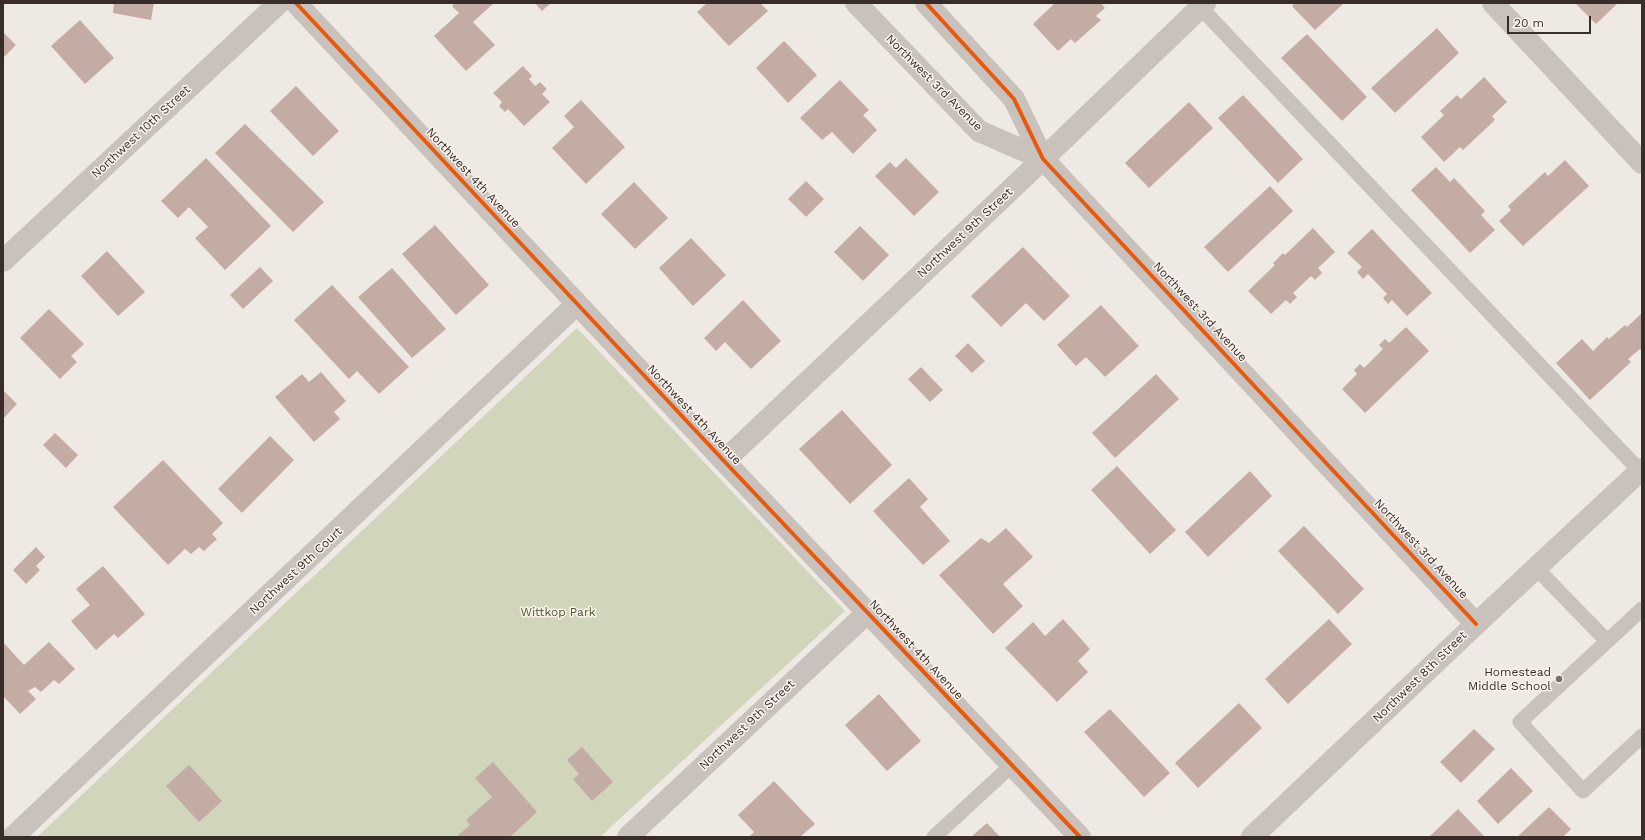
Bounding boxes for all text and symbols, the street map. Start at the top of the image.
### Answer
scale bar [1509,8,1593,34]
text: 20 m [1514,16,1544,30]
street label: Northwest 3rd Avenue [883,32,985,134]
street label: Northwest 10th Street [89,82,193,182]
street label: Northwest 4th Avenue [423,125,523,231]
street label: Northwest 9th Street [914,185,1016,281]
street label: Northwest 3rd Avenue [1150,259,1250,365]
street label: Northwest 4th Avenue [644,362,744,468]
street label: Northwest 3rd Avenue [1371,496,1471,602]
street label: Northwest 9th Court [247,524,345,618]
street label: Northwest 4th Avenue [866,597,966,703]
park label: Wittkop Park [520,605,596,619]
street label: Northwest 8th Street [1370,628,1470,726]
place label: Homestead Middle School [1468,665,1551,693]
marker: Homestead Middle School [1554,674,1564,684]
street label: Northwest 9th Street [696,677,798,773]

